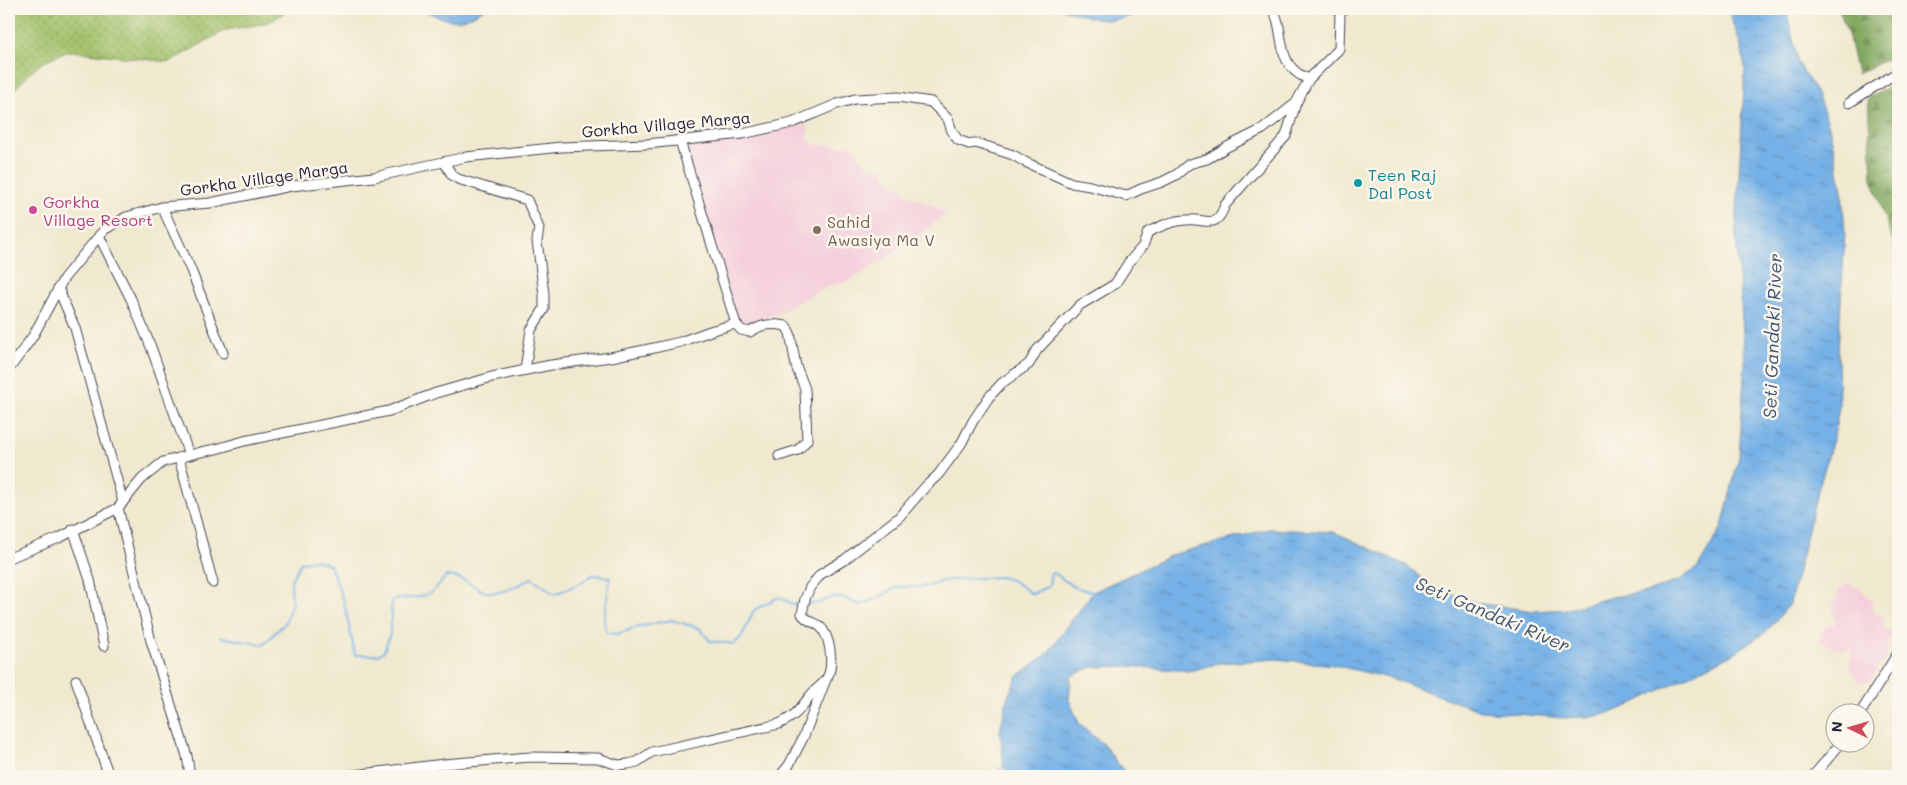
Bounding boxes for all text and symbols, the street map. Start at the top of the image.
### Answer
street label: Gorkha Village Marga [581,106,751,142]
street label: Gorkha Village Marga [179,156,349,200]
place label: Teen Raj Dal Post [1368,164,1436,203]
marker: Teen Raj Dal Post [1352,177,1364,189]
place label: Gorkha Village Resort [43,191,153,230]
marker: Gorkha Village Resort [27,204,39,216]
place label: Sahid Awasiya Ma V [827,211,935,250]
marker: Sahid Awasiya Ma V [811,224,823,236]
water label: Seti Gandaki River [1757,253,1787,419]
water label: Seti Gandaki River [1412,571,1574,657]
north arrow [1824,702,1874,752]
text: N [1827,721,1846,733]

